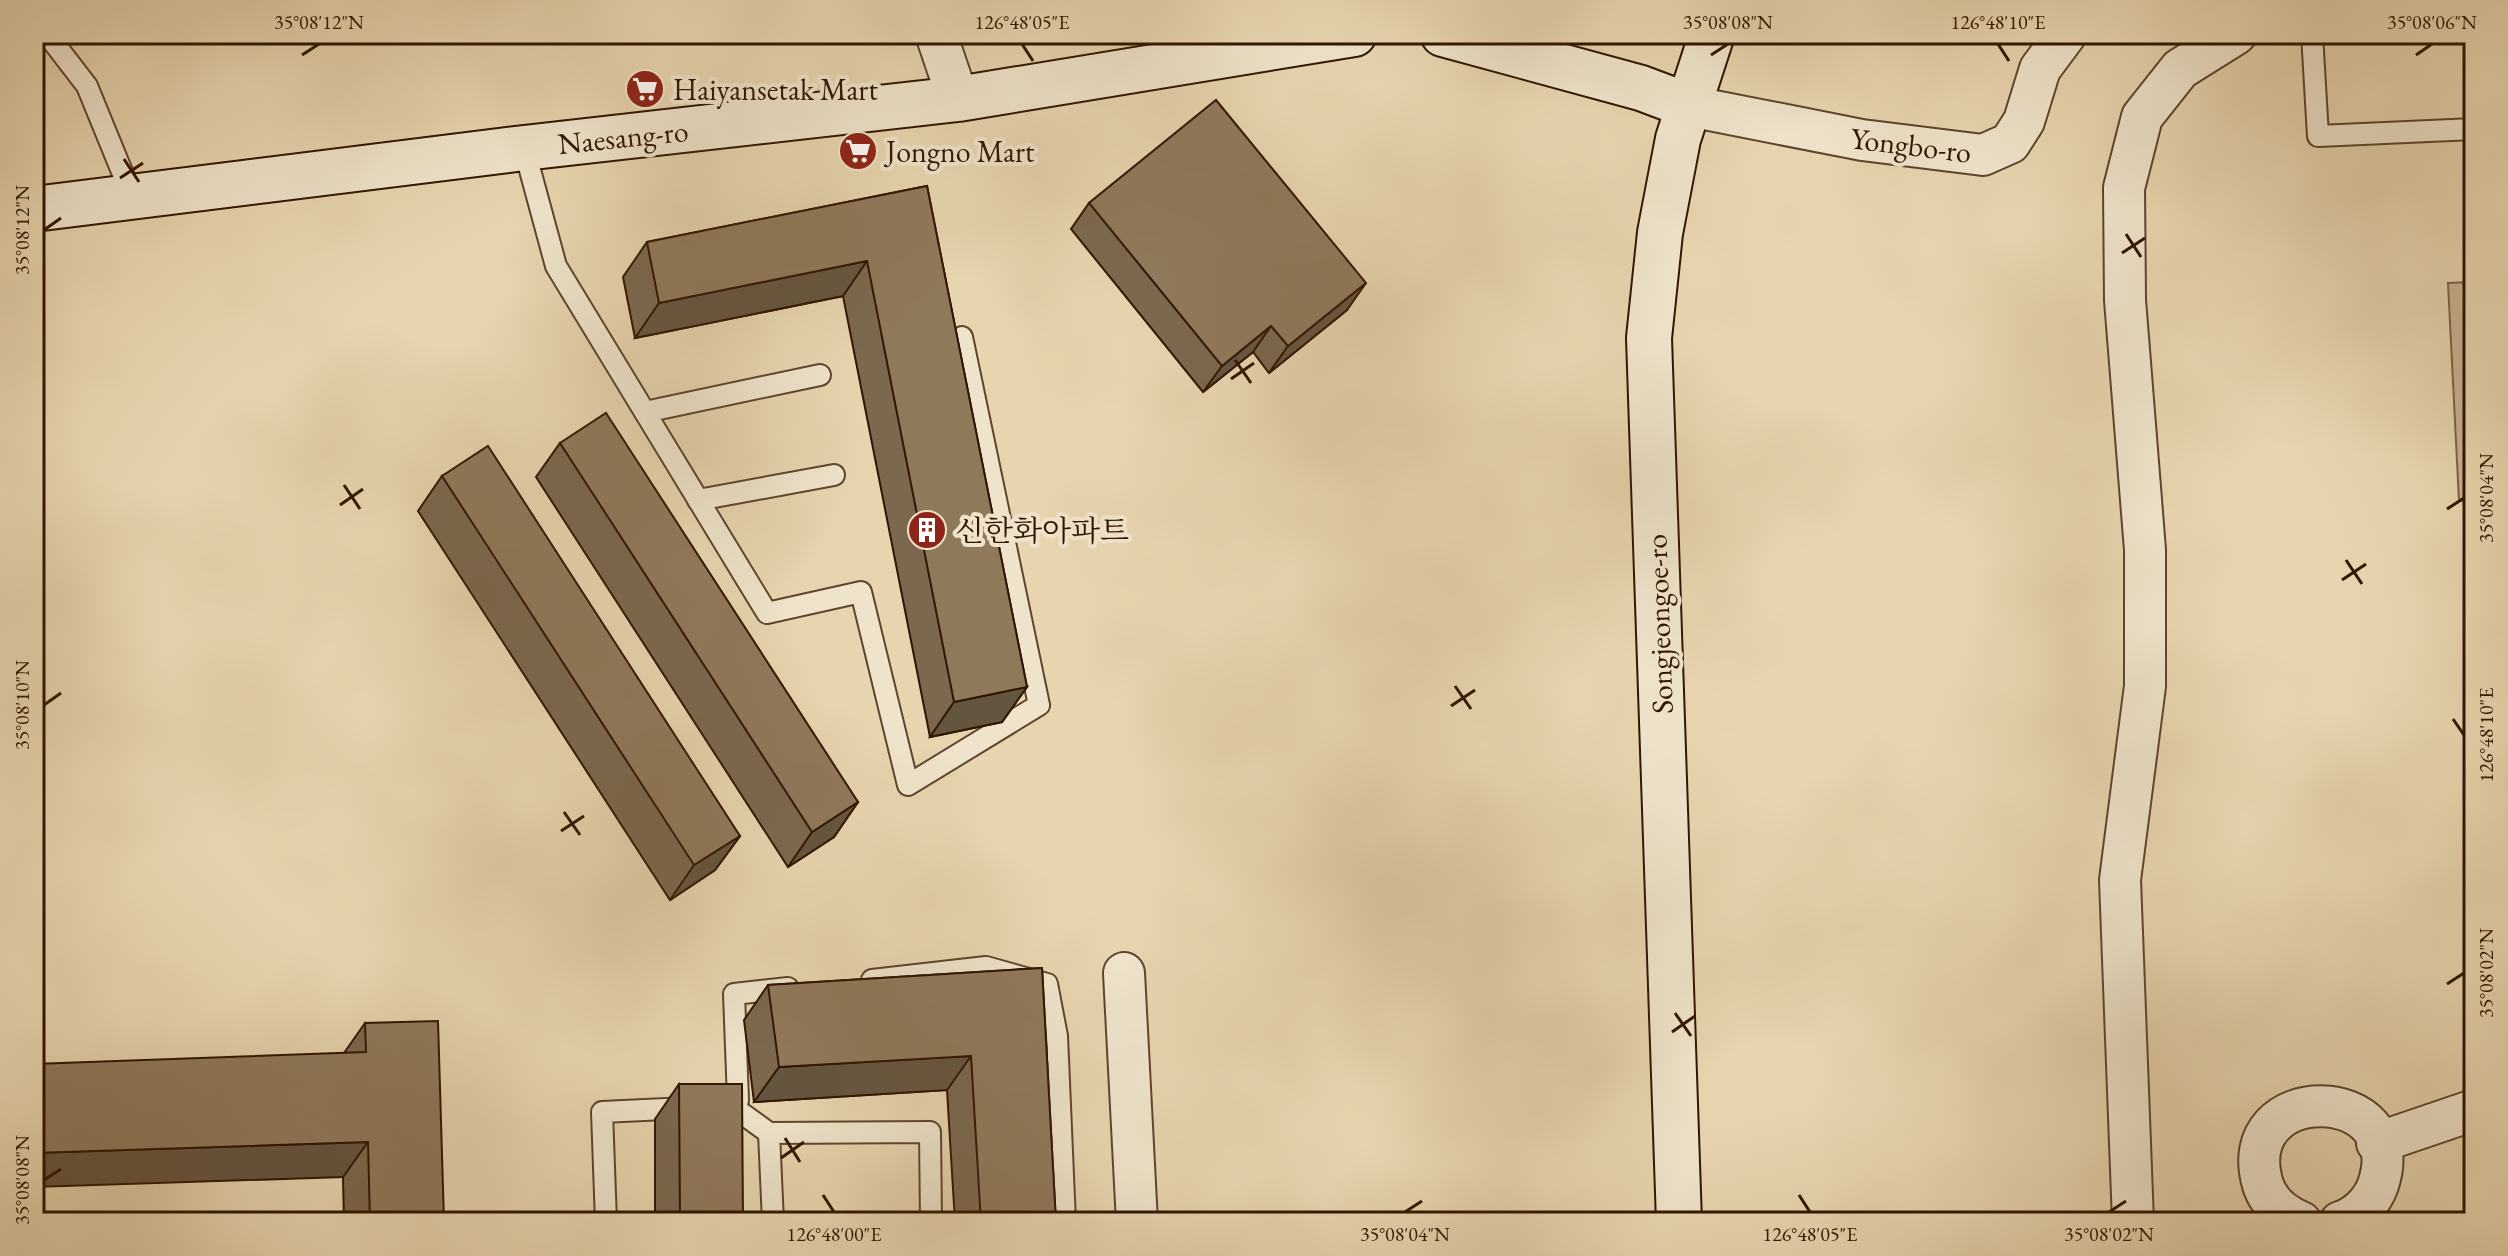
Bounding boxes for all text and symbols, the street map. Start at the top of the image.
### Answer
text: 35°08'12"N [274,9,364,35]
text: 126°48'05"E [975,9,1069,35]
text: 35°08'08"N [1683,9,1773,35]
text: 126°48'10"E [1951,9,2045,35]
text: 35°08'06"N [2387,9,2477,35]
supermarket icon: Haiyansetak Mart [624,68,666,110]
place label: Haiyansetak Mart [673,70,878,109]
street label: Naesang-ro [556,111,690,163]
street label: Yongbo-ro [1848,118,1974,172]
supermarket icon: Jongno Mart [837,130,879,172]
place label: Jongno Mart [883,132,1035,171]
text: 35°08'12"N [9,185,35,275]
text: 35°08'04"N [2473,453,2499,543]
building icon: 신한화아파트 [906,509,948,551]
place label: 신한화아파트 [955,511,1129,550]
street label: Songjeongoe-ro [1636,533,1682,715]
text: 35°08'10"N [9,660,35,750]
text: 126°48'10"E [2473,688,2499,782]
text: 35°08'02"N [2473,928,2499,1018]
text: 35°08'08"N [9,1135,35,1225]
text: 126°48'00"E [787,1221,881,1247]
text: 35°08'04"N [1360,1221,1450,1247]
text: 126°48'05"E [1763,1221,1857,1247]
text: 35°08'02"N [2064,1221,2154,1247]

